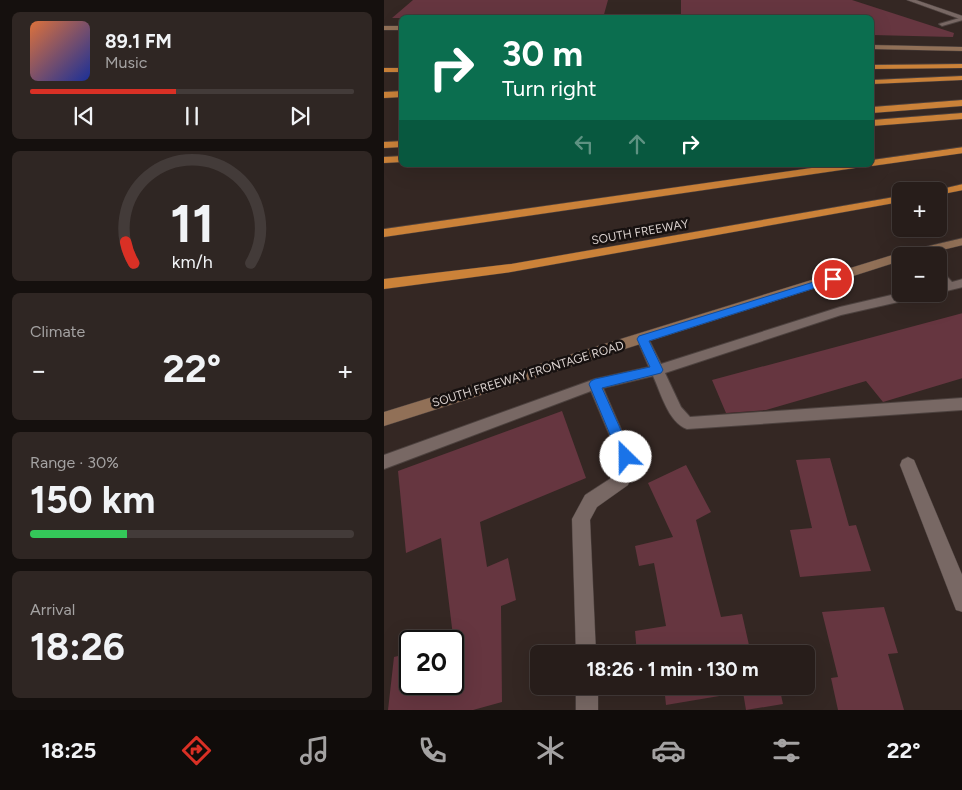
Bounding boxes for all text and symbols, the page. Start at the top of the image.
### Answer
text: 89.1 FM [105,30,172,53]
text: 30 m [502,33,583,75]
icon: right [419,35,484,100]
text: Music [105,53,147,72]
text: Turn right [502,75,597,102]
icon: previous [70,102,98,130]
icon: pause [178,102,206,130]
icon: next [286,102,314,130]
icon: left [570,130,598,158]
icon: ahead [623,130,651,158]
icon: right [676,130,704,158]
map controls [892,182,947,302]
button: + [892,182,947,237]
text: 11 [170,193,214,255]
street label: SOUTH FREEWAY [590,216,690,247]
button: − [892,247,947,302]
text: km/h [172,251,212,272]
pin [812,258,854,300]
icon: arrive [819,265,847,293]
text: Climate [30,322,85,341]
street label: SOUTH FREEWAY FRONTAGE ROAD [430,338,626,410]
text: 22° [163,346,221,392]
text: − [30,353,47,387]
text: + [337,353,354,387]
position arrow [599,430,651,482]
text: Range · 30% [30,453,119,472]
text: 150 km [30,477,155,523]
text: Arrival [30,600,75,619]
text: 18:26 [30,624,125,670]
speed limit sign: 20 [399,630,464,695]
text: 18:26 · 1 min · 130 m [586,658,759,681]
icon: directions [179,733,214,768]
icon: music [297,733,332,768]
icon: phone [415,733,450,768]
icon: climate [533,733,568,768]
icon: car [651,733,686,768]
icon: filters [769,733,804,768]
text: 18:25 [41,737,96,764]
text: 22° [887,737,920,764]

